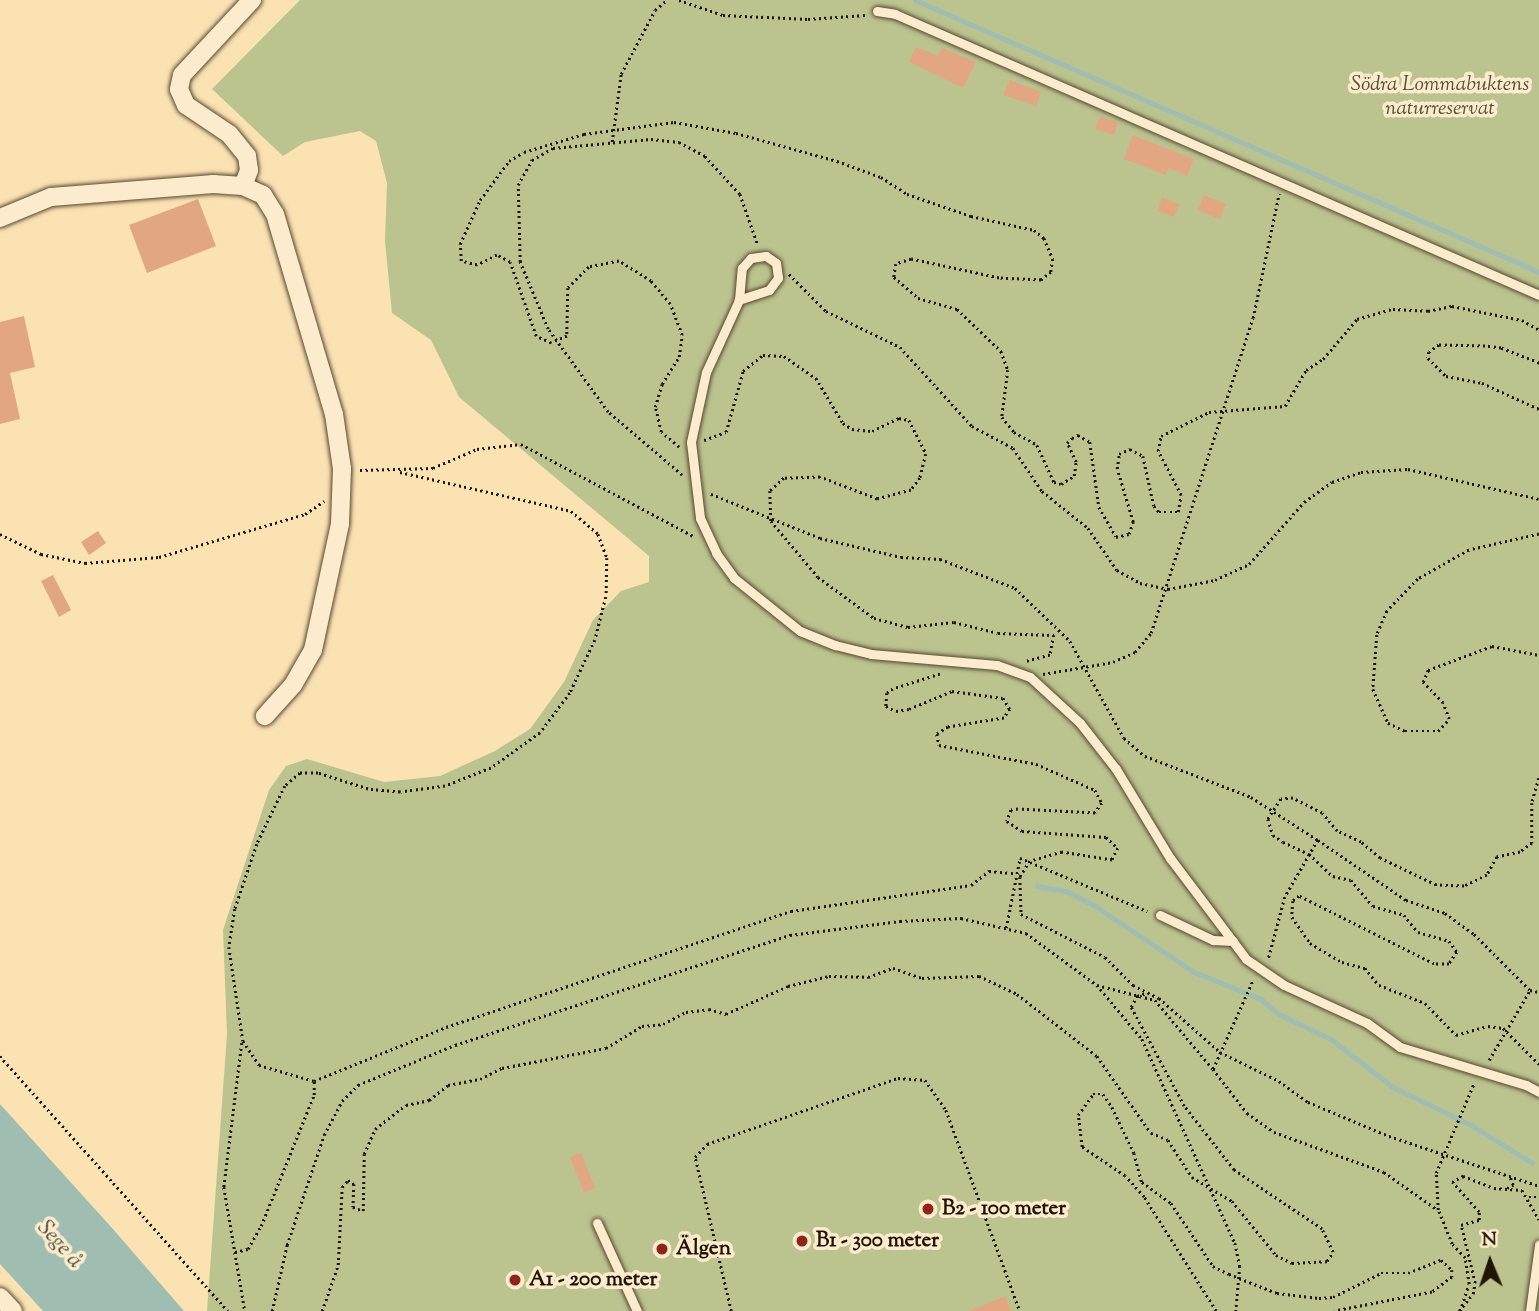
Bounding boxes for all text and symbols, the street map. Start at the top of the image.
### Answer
park label: Södra Lommabuktens naturreservat [1351,72,1529,122]
place label: B2 - 100 meter [942,1196,1066,1222]
marker: B2 - 100 meter [920,1201,936,1217]
water label: Sege å [30,1215,88,1275]
north arrow [1455,1227,1525,1297]
text: N [1481,1227,1497,1254]
place label: B1 - 300 meter [816,1228,939,1254]
marker: B1 - 300 meter [794,1233,810,1249]
place label: Älgen [676,1236,731,1262]
marker: Älgen [654,1241,670,1257]
place label: A1 - 200 meter [529,1267,657,1293]
marker: A1 - 200 meter [507,1272,523,1288]

